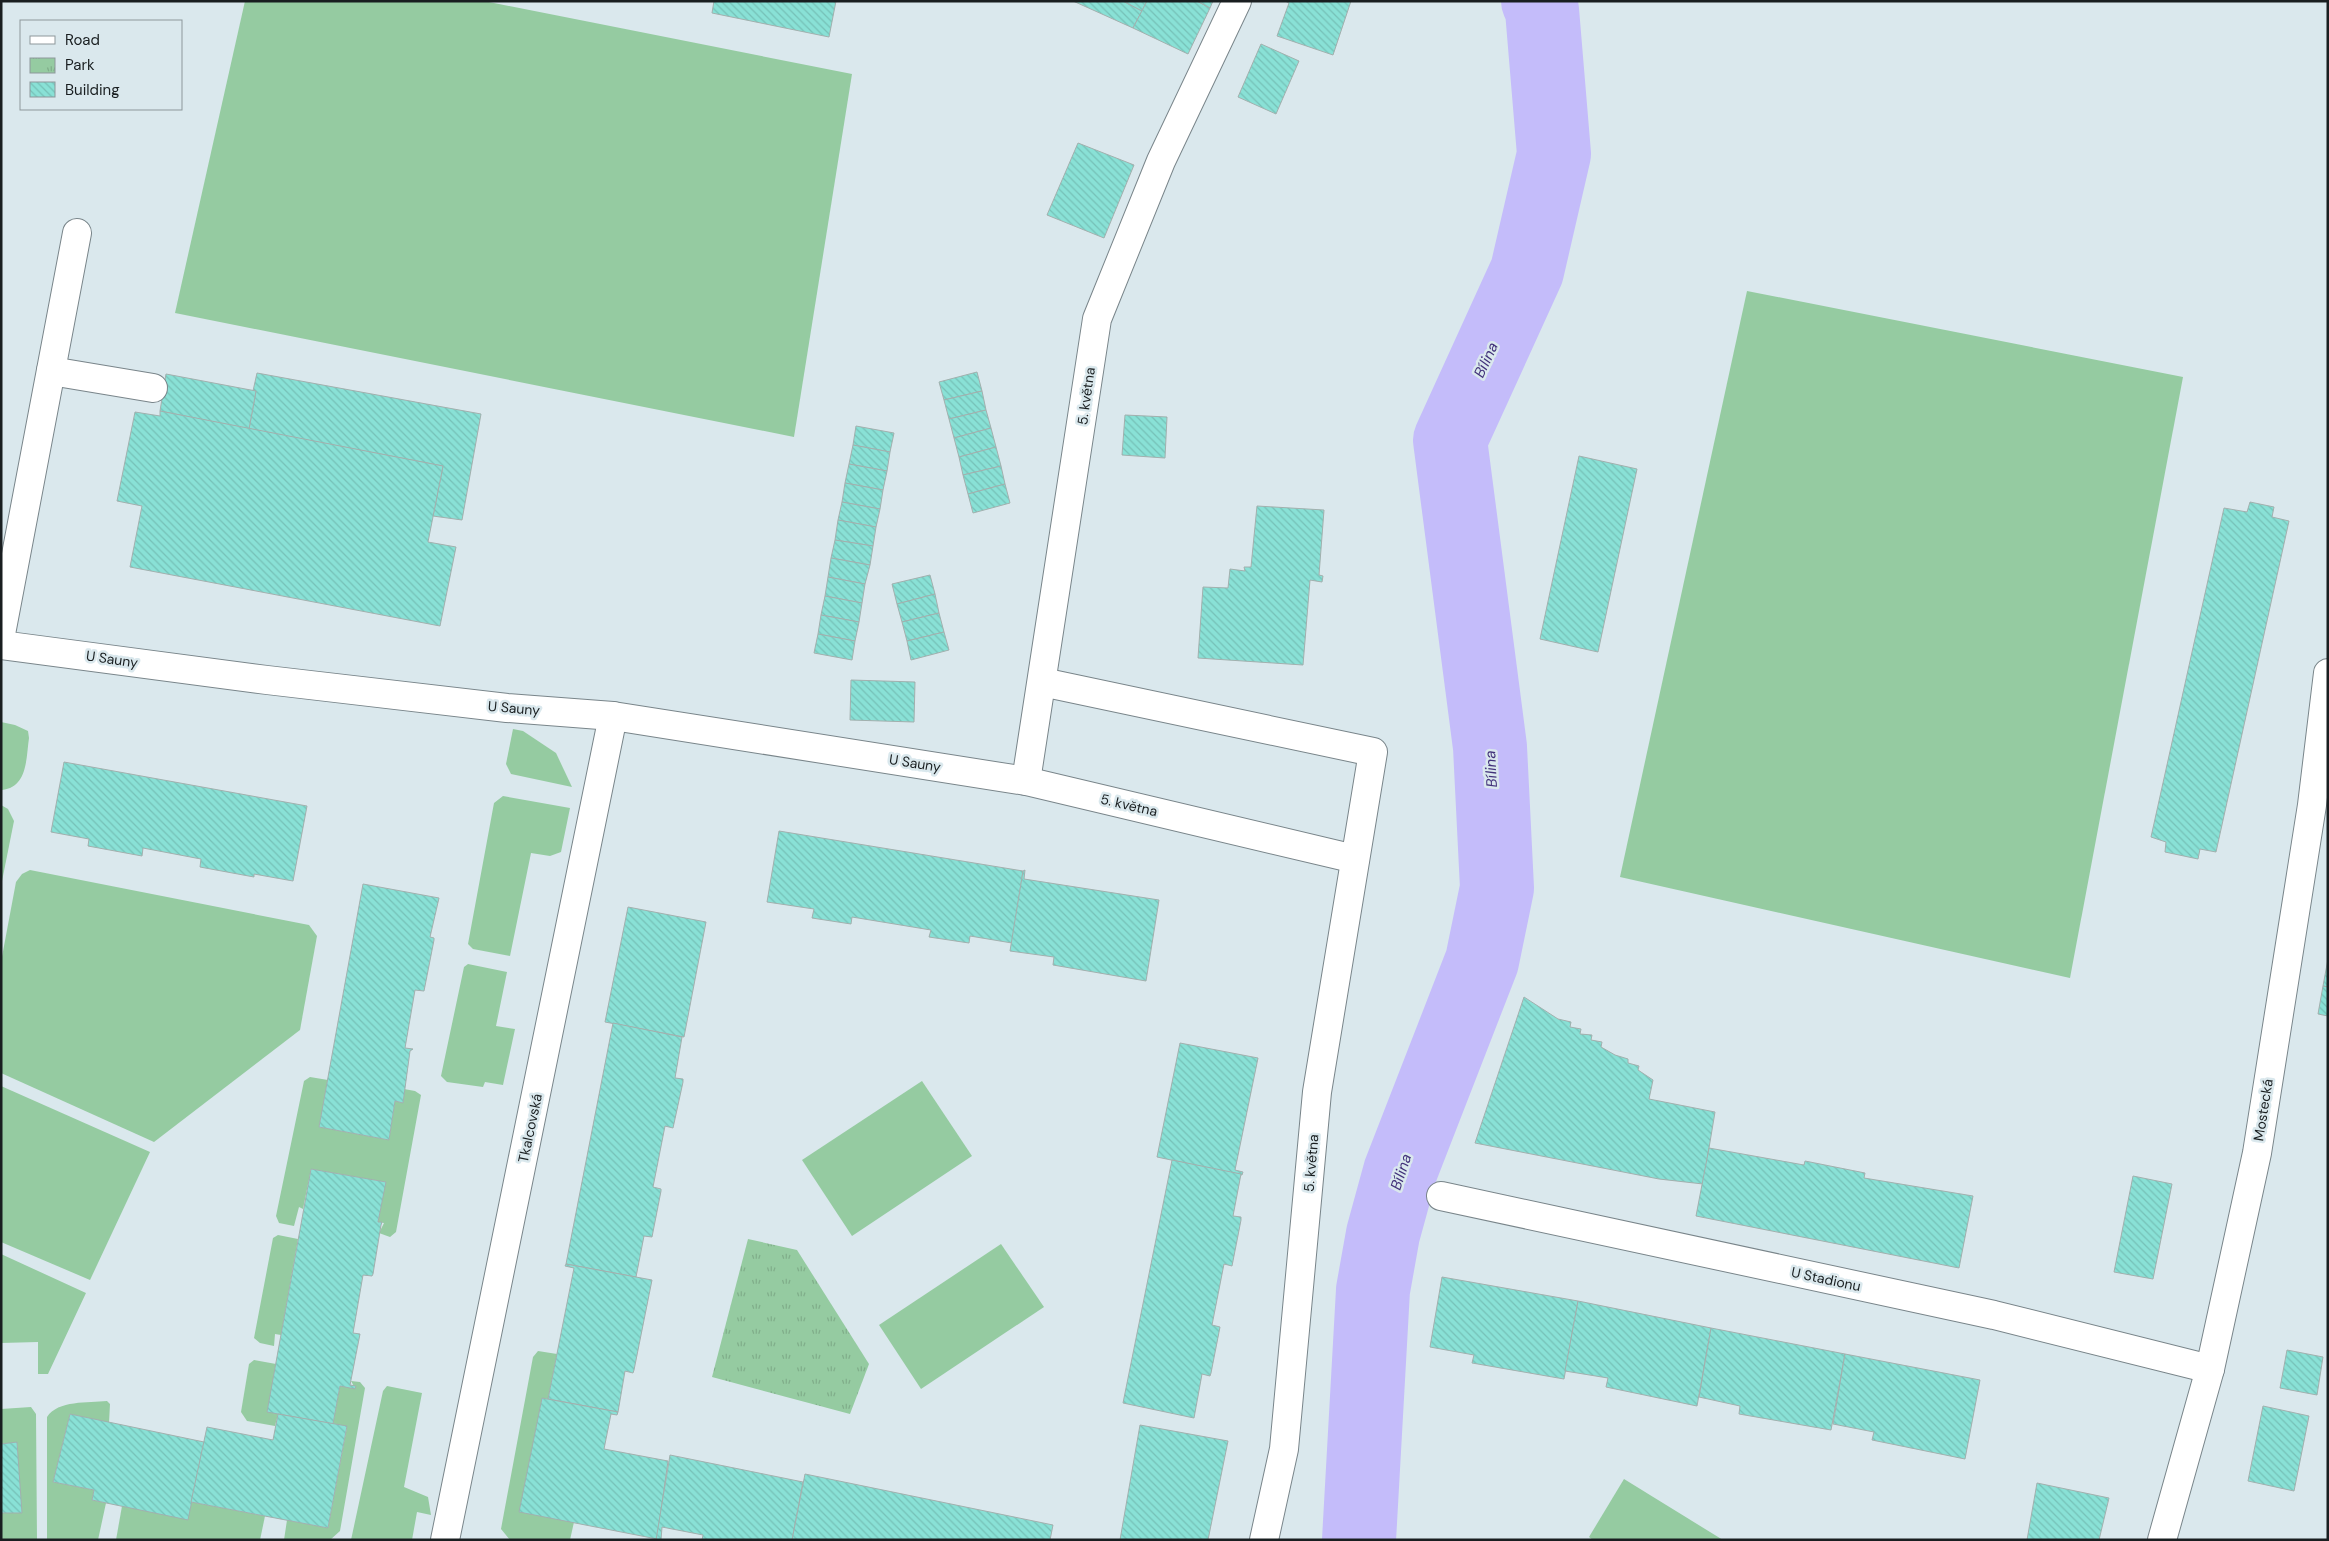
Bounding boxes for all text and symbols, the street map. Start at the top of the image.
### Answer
legend [20,20,182,110]
text: Road [65,30,100,50]
text: Park [65,55,95,75]
text: Building [65,80,120,100]
water label: Bílina [1469,339,1503,381]
street label: 5. května [1073,366,1099,426]
street label: U Sauny [85,646,139,672]
street label: U Sauny [487,697,541,719]
street label: U Sauny [888,750,942,776]
water label: Bílina [1480,750,1502,788]
street label: 5. května [1099,790,1159,820]
street label: Mostecká [2249,1078,2277,1142]
street label: Tkalcovská [514,1092,546,1164]
street label: 5. května [1300,1133,1322,1193]
water label: Bílina [1386,1151,1416,1193]
street label: U Stadionu [1790,1263,1862,1295]

